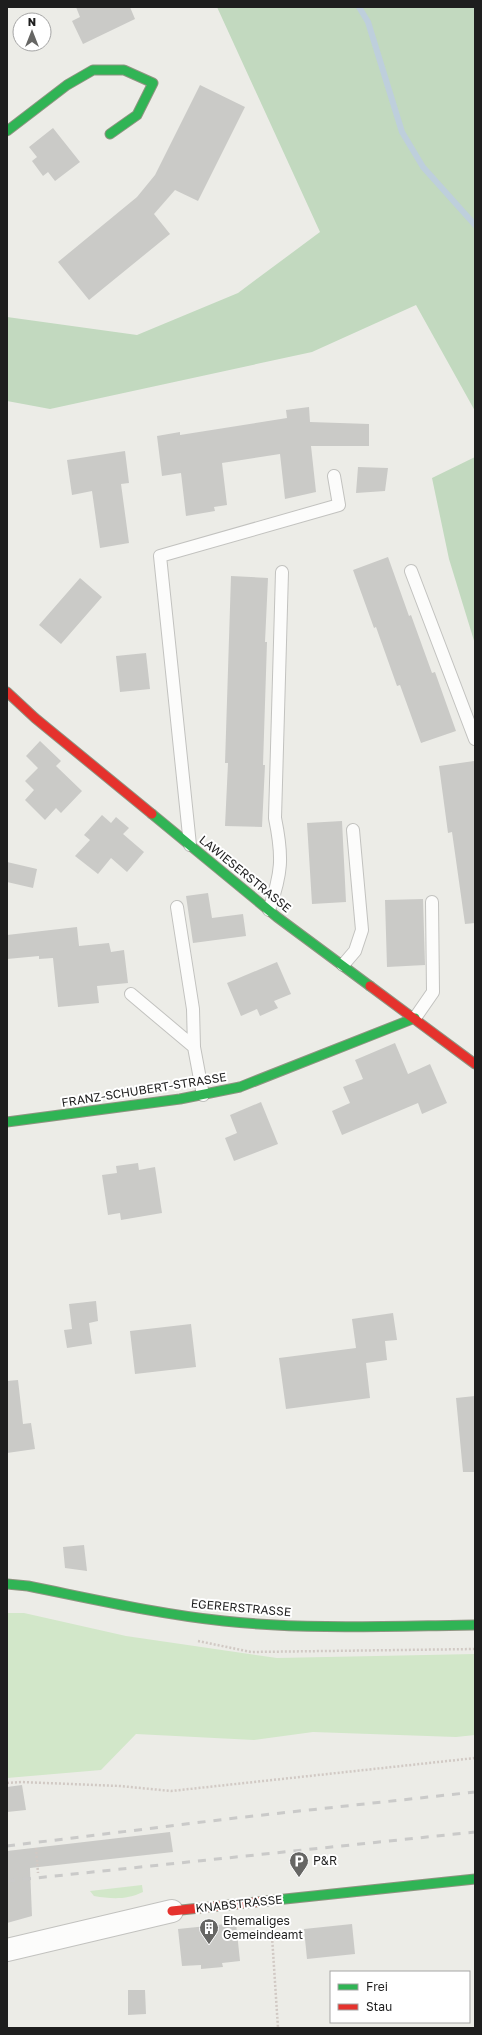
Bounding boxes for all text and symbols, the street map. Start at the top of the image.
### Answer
north arrow [12,12,52,52]
text: N [28,15,36,28]
street label: LAWIESERSTRASSE [196,832,294,915]
street label: FRANZ-SCHUBERT-STRASSE [60,1069,227,1110]
street label: EGERERSTRASSE [190,1596,292,1619]
parking icon: P&R [288,1850,310,1878]
place label: P&R [313,1853,337,1868]
street label: KNABSTRASSE [195,1891,283,1916]
place label: Ehemaliges Gemeindeamt [223,1913,303,1942]
building icon: Ehemaliges Gemeindeamt [198,1917,220,1945]
legend [330,1971,470,2023]
text: Frei [366,1979,388,1994]
text: Stau [366,1999,392,2014]

